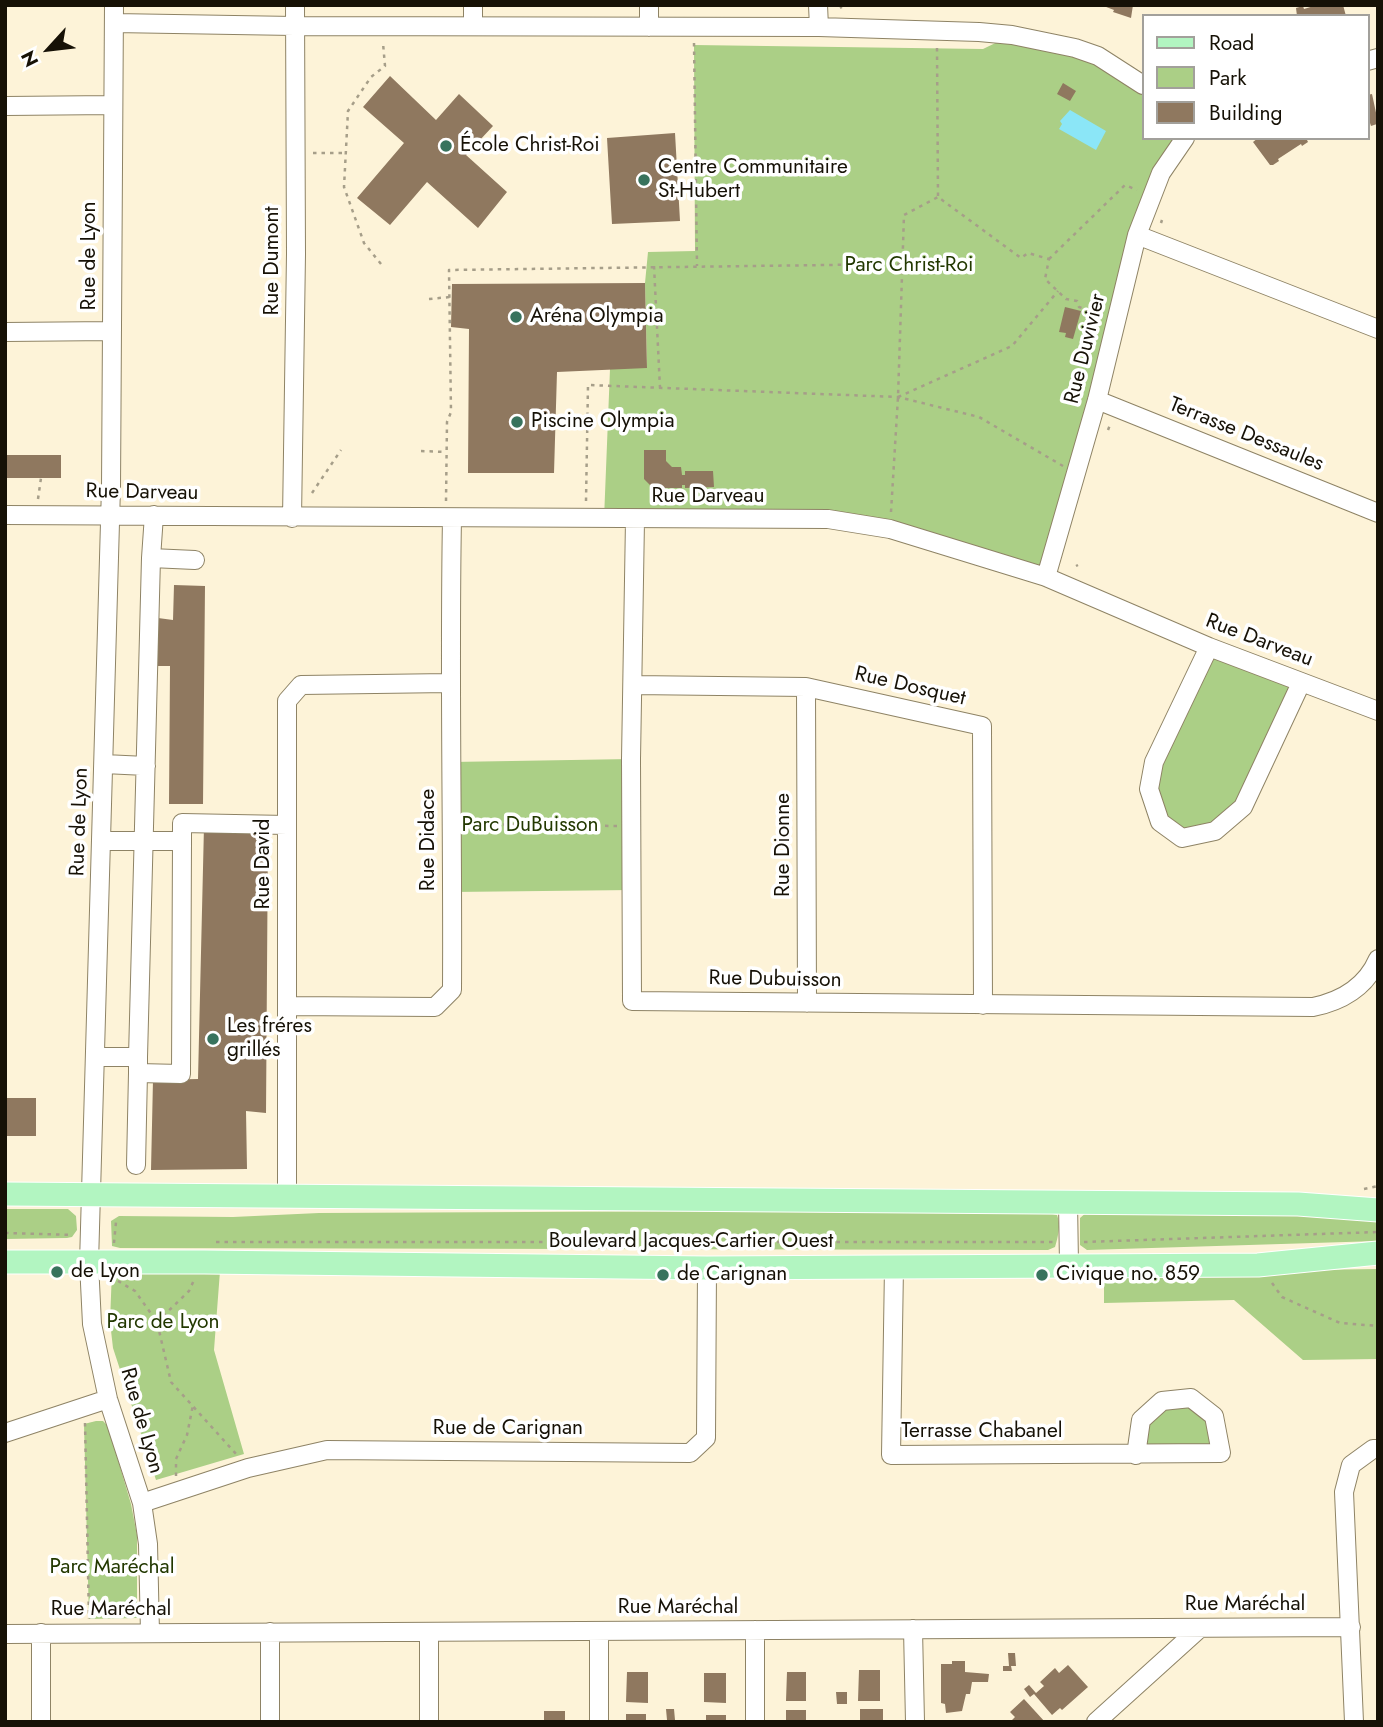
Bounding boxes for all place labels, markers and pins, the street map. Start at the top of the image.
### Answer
place label: École Christ-Roi [460,133,600,159]
marker: École Christ-Roi [438,138,454,154]
place label: Centre Communitaire St-Hubert [658,155,848,205]
marker: Centre Communitaire St-Hubert [636,172,652,188]
place label: Aréna Olympia [530,304,664,330]
marker: Aréna Olympia [508,309,524,325]
place label: Piscine Olympia [531,409,675,435]
marker: Piscine Olympia [509,414,525,430]
place label: Les fréres grillés [227,1014,312,1064]
marker: Les fréres grillés [205,1031,221,1047]
place label: de Lyon [71,1259,140,1285]
place label: de Carignan [677,1262,787,1288]
place label: Civique no. 859 [1056,1262,1200,1288]
marker: de Lyon [49,1264,65,1280]
marker: de Carignan [655,1267,671,1283]
marker: Civique no. 859 [1034,1267,1050,1283]

